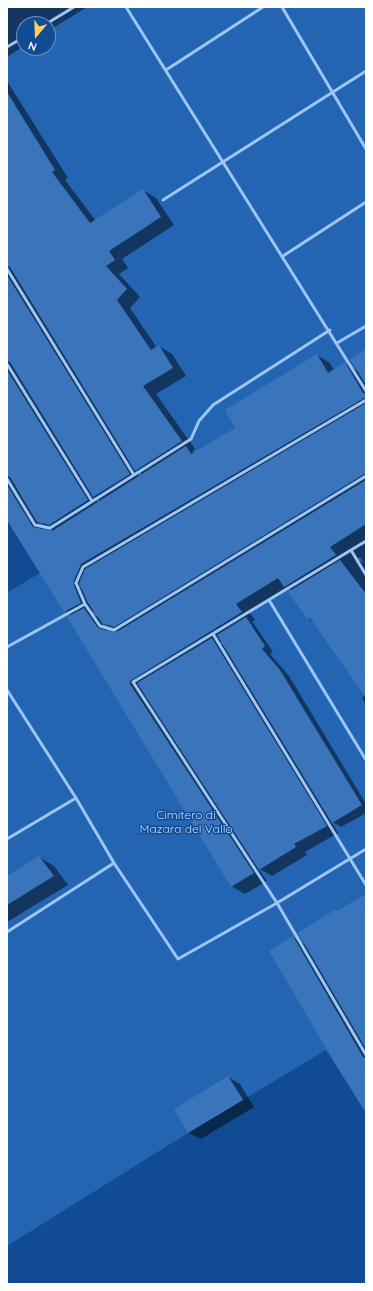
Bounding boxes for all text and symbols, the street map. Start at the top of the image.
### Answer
north arrow [16,16,56,56]
text: N [26,38,39,54]
park label: Cimitero di Mazara del Vallo [139,808,233,836]

